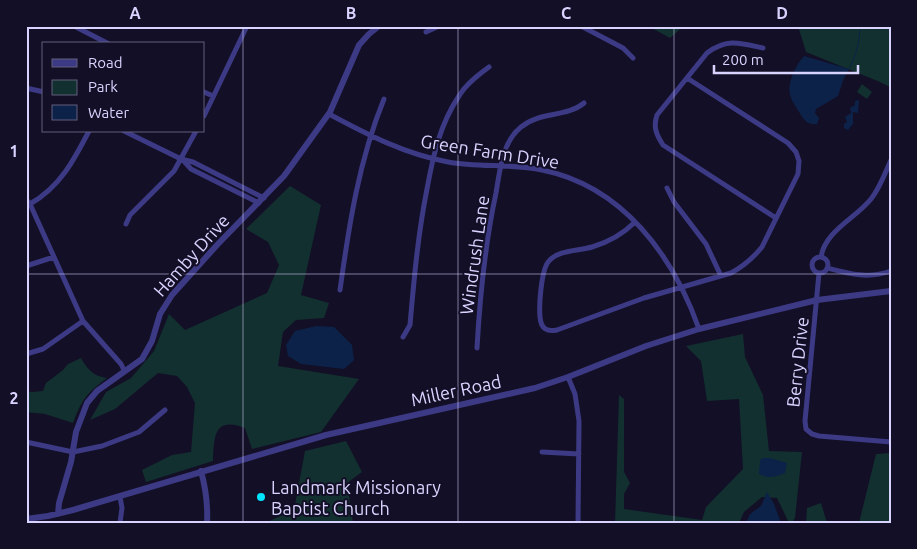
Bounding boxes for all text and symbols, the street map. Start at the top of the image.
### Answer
text: A [129,4,141,22]
text: B [346,4,356,22]
text: C [561,4,571,22]
text: D [776,4,788,22]
legend [42,42,205,132]
scale bar [714,42,858,74]
text: 200 m [722,51,764,68]
text: Road [88,54,123,71]
text: Park [88,78,118,95]
text: Water [88,104,129,121]
street label: Green Farm Drive [419,130,561,172]
text: 1 [9,142,19,160]
street label: Windrush Lane [456,194,492,316]
street label: Hamby Drive [149,210,233,300]
street label: Berry Drive [782,316,812,408]
street label: Miller Road [409,371,503,409]
text: 2 [9,389,19,407]
place label: Landmark Missionary Baptist Church [271,477,441,518]
marker: Landmark Missionary Baptist Church [255,491,267,503]

